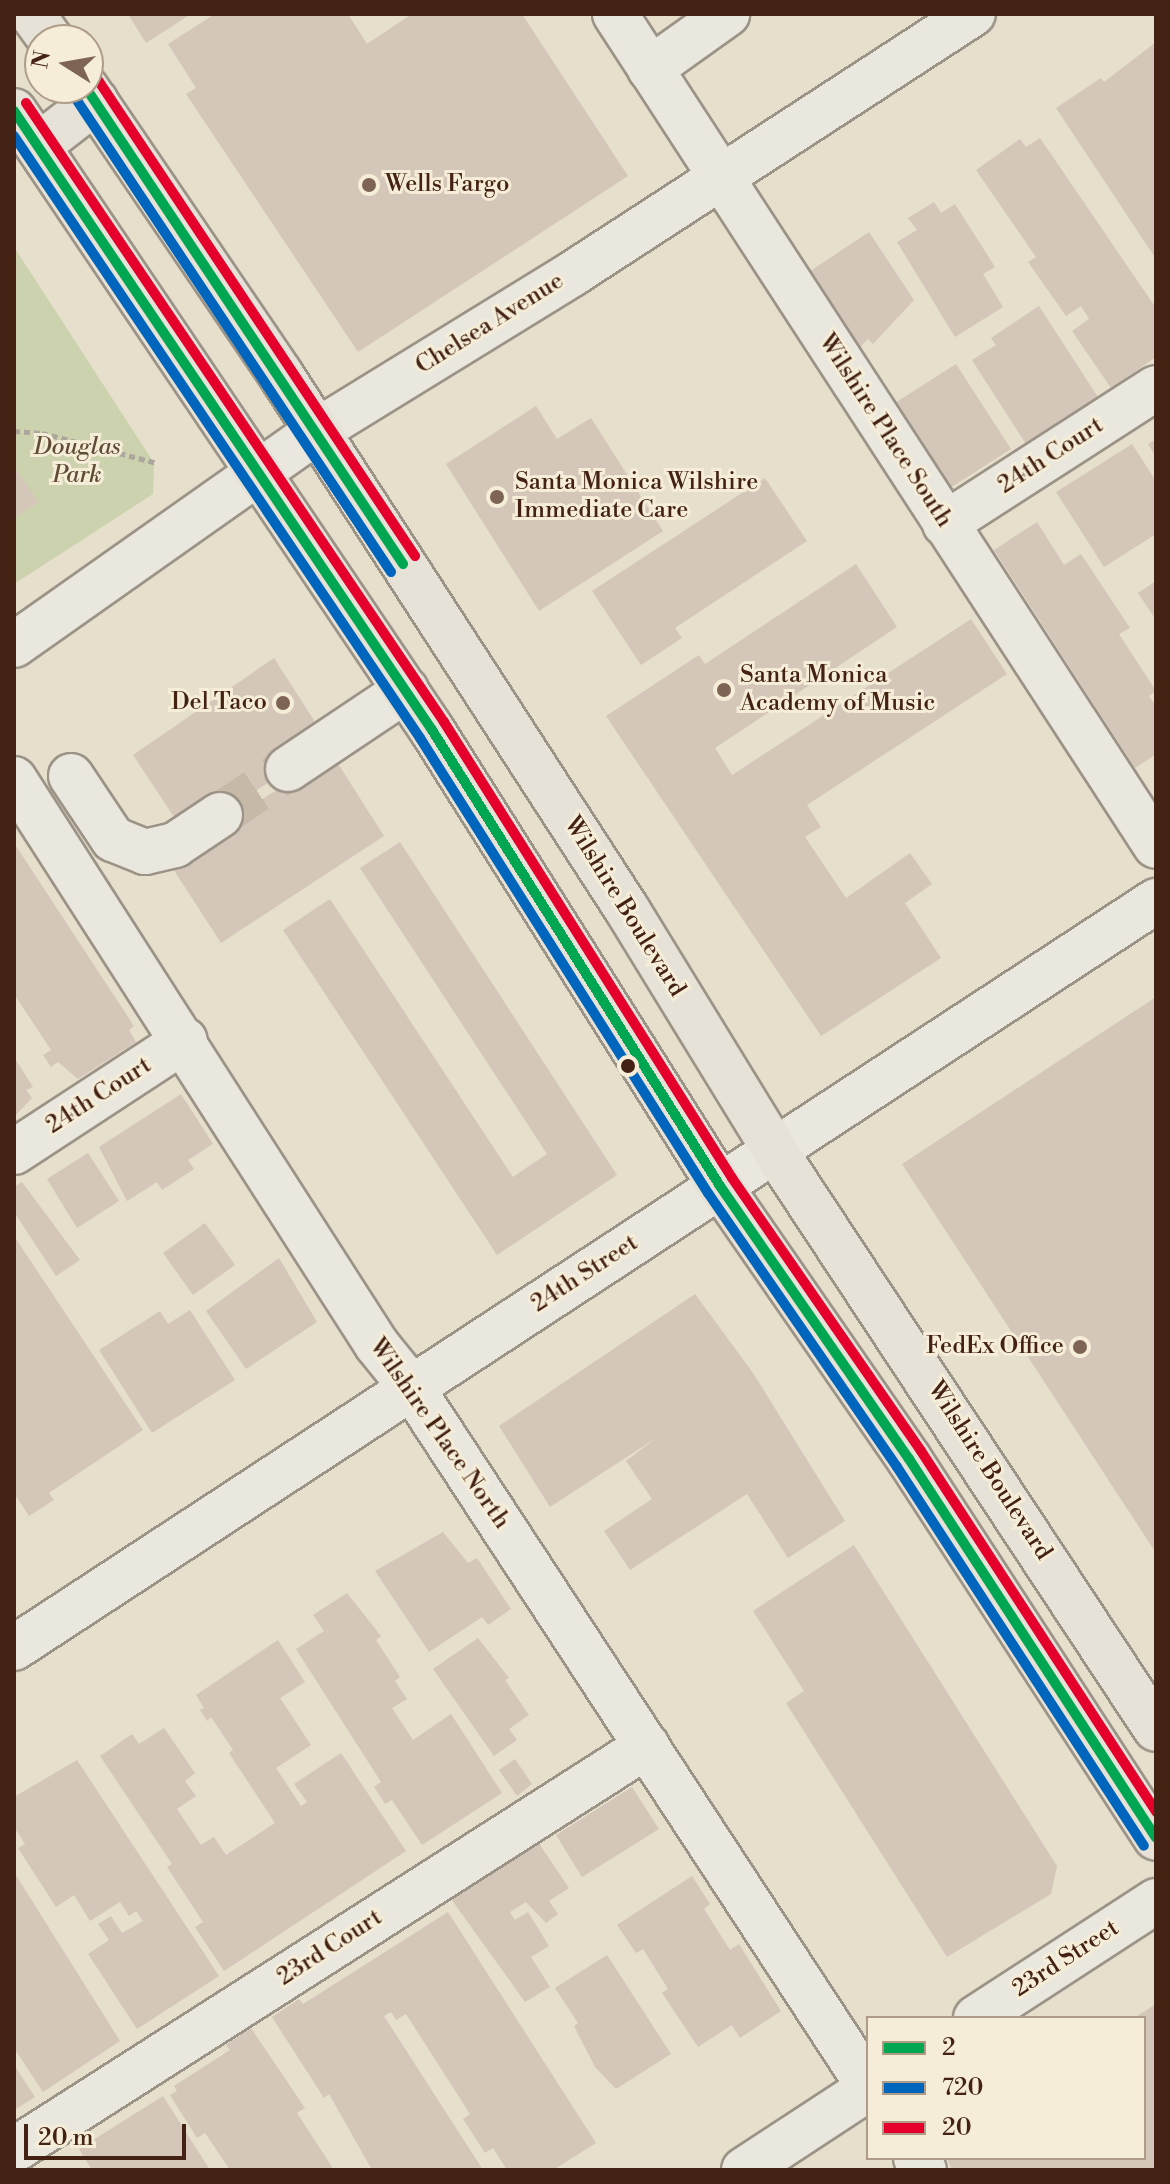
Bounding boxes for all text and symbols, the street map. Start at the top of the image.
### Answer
north arrow [24,24,104,104]
text: N [27,49,57,71]
place label: Wells Fargo [385,171,510,199]
marker: Wells Fargo [360,176,378,194]
street label: Chelsea Avenue [411,267,569,381]
street label: Wilshire Place South [812,329,958,533]
street label: 24th Court [993,411,1109,501]
park label: Douglas Park [33,434,121,490]
place label: Santa Monica Wilshire Immediate Care [515,469,758,525]
marker: Santa Monica Wilshire Immediate Care [486,486,508,508]
place label: Santa Monica Academy of Music [740,662,935,718]
marker: Santa Monica Academy of Music [715,681,733,699]
place label: Del Taco [171,689,267,717]
marker: Del Taco [274,694,292,712]
street label: Wilshire Boulevard [557,812,691,1002]
street label: 24th Court [41,1051,157,1141]
unlabelled marker [620,1058,636,1074]
street label: 24th Street [526,1229,644,1319]
street label: Wilshire Place North [362,1333,516,1535]
place label: FedEx Office [926,1333,1064,1361]
marker: FedEx Office [1071,1338,1089,1356]
street label: Wilshire Boulevard [921,1376,1057,1566]
street label: 23rd Court [272,1904,388,1992]
street label: 23rd Street [1007,1914,1125,2004]
legend [866,2016,1146,2160]
text: 2 [942,2033,956,2063]
text: 720 [942,2073,983,2103]
scale bar [28,2108,190,2158]
text: 20 [942,2113,972,2143]
text: 20 m [38,2123,94,2153]

